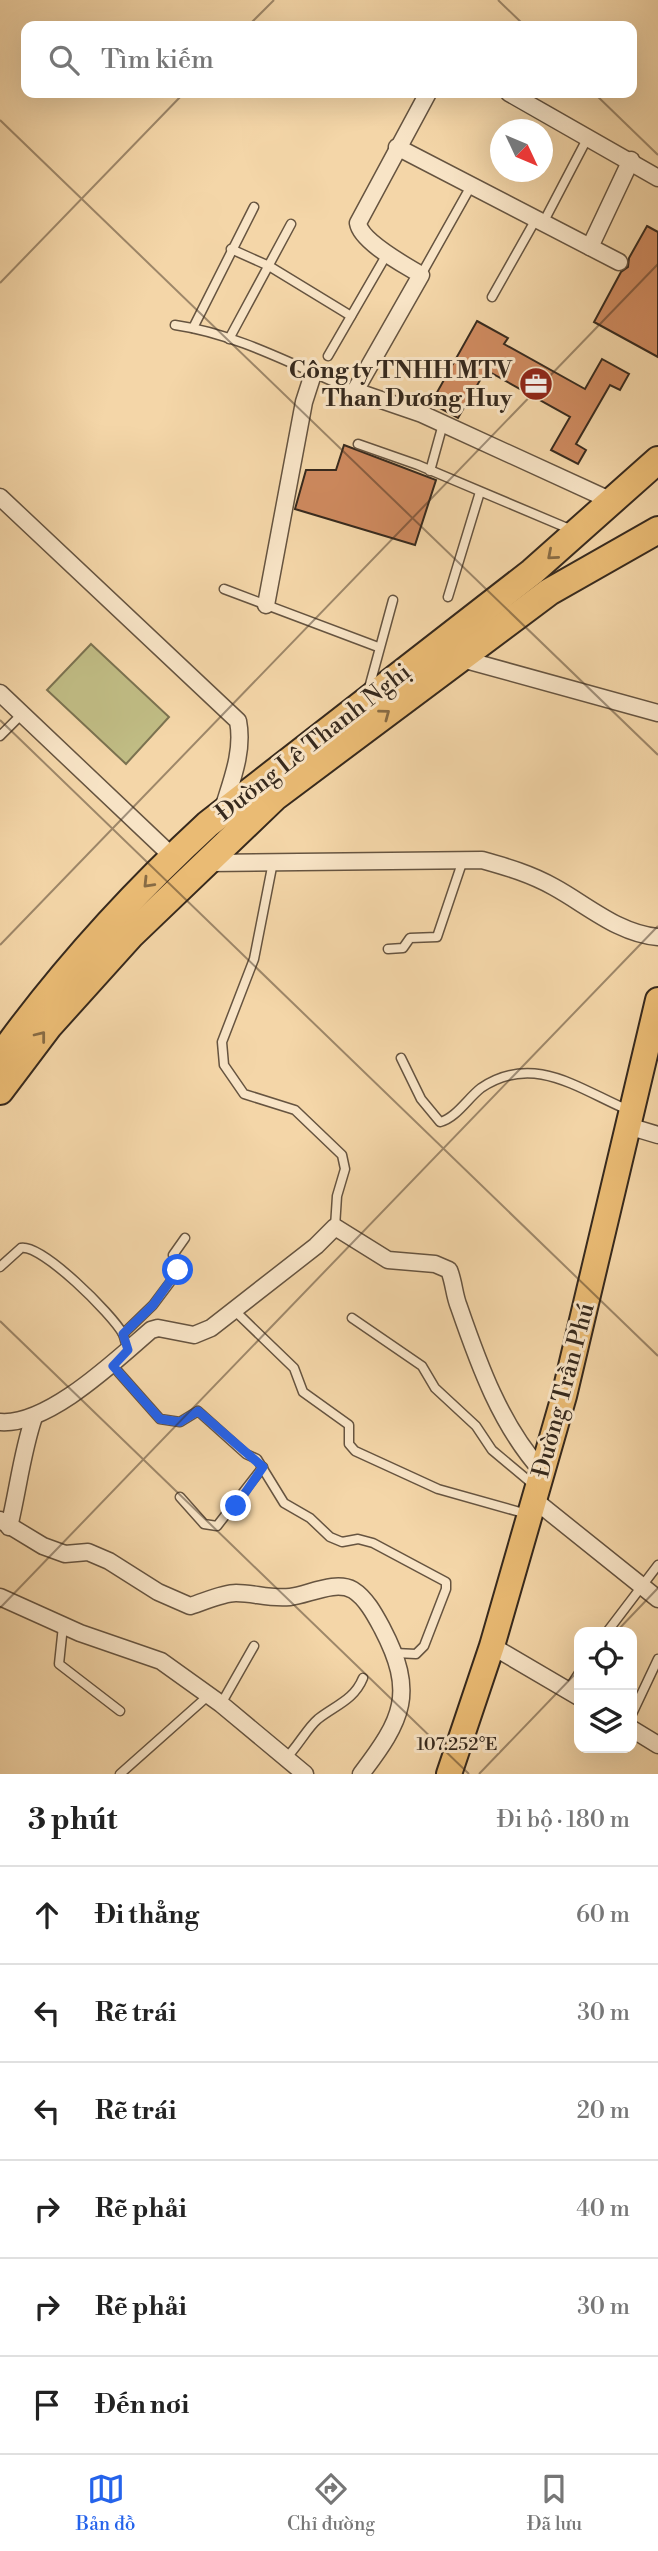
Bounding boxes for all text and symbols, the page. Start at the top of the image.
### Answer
search box [21,21,637,98]
icon: search [45,41,83,79]
text: Tìm kiếm [101,44,214,76]
north arrow [490,119,553,182]
place label: Công ty TNHH MTV Than Dương Huy [289,356,513,414]
office icon: Công ty TNHH MTV Than Dương Huy [517,365,555,403]
one-way arrow [548,547,561,559]
street label: Đường Lê Thanh Nghị [210,657,417,828]
one-way arrow [377,710,390,723]
one-way arrow [143,875,156,888]
one-way arrow [33,1032,45,1044]
route start [162,1254,193,1285]
street label: Đường Trần Phú [526,1299,602,1481]
route end [220,1490,251,1521]
map controls [574,1627,637,1753]
button: locate [574,1627,637,1690]
button: layers [574,1690,637,1753]
text: 107.252°E [417,1733,497,1756]
text: 3 phút [28,1801,118,1839]
text: Đi bộ · 180 m [497,1806,630,1834]
icon: ahead [28,1896,66,1934]
text: Đi thẳng [95,1899,199,1931]
text: 60 m [576,1901,630,1929]
icon: left [28,1994,66,2032]
text: Rẽ trái [95,1997,176,2029]
text: 30 m [577,1999,630,2027]
icon: left [28,2092,66,2130]
text: Rẽ trái [95,2095,176,2127]
text: 20 m [577,2097,630,2125]
icon: right [28,2190,66,2228]
text: Rẽ phải [95,2193,187,2225]
text: 40 m [576,2195,630,2223]
icon: right [28,2288,66,2326]
text: Rẽ phải [95,2291,187,2323]
text: 30 m [577,2293,630,2321]
icon: arrive [28,2386,66,2424]
text: Đến nơi [95,2389,189,2421]
tab: Bản đồ [76,2470,135,2536]
tab: Chỉ đường [287,2470,375,2536]
tab: Đã lưu [527,2470,582,2536]

